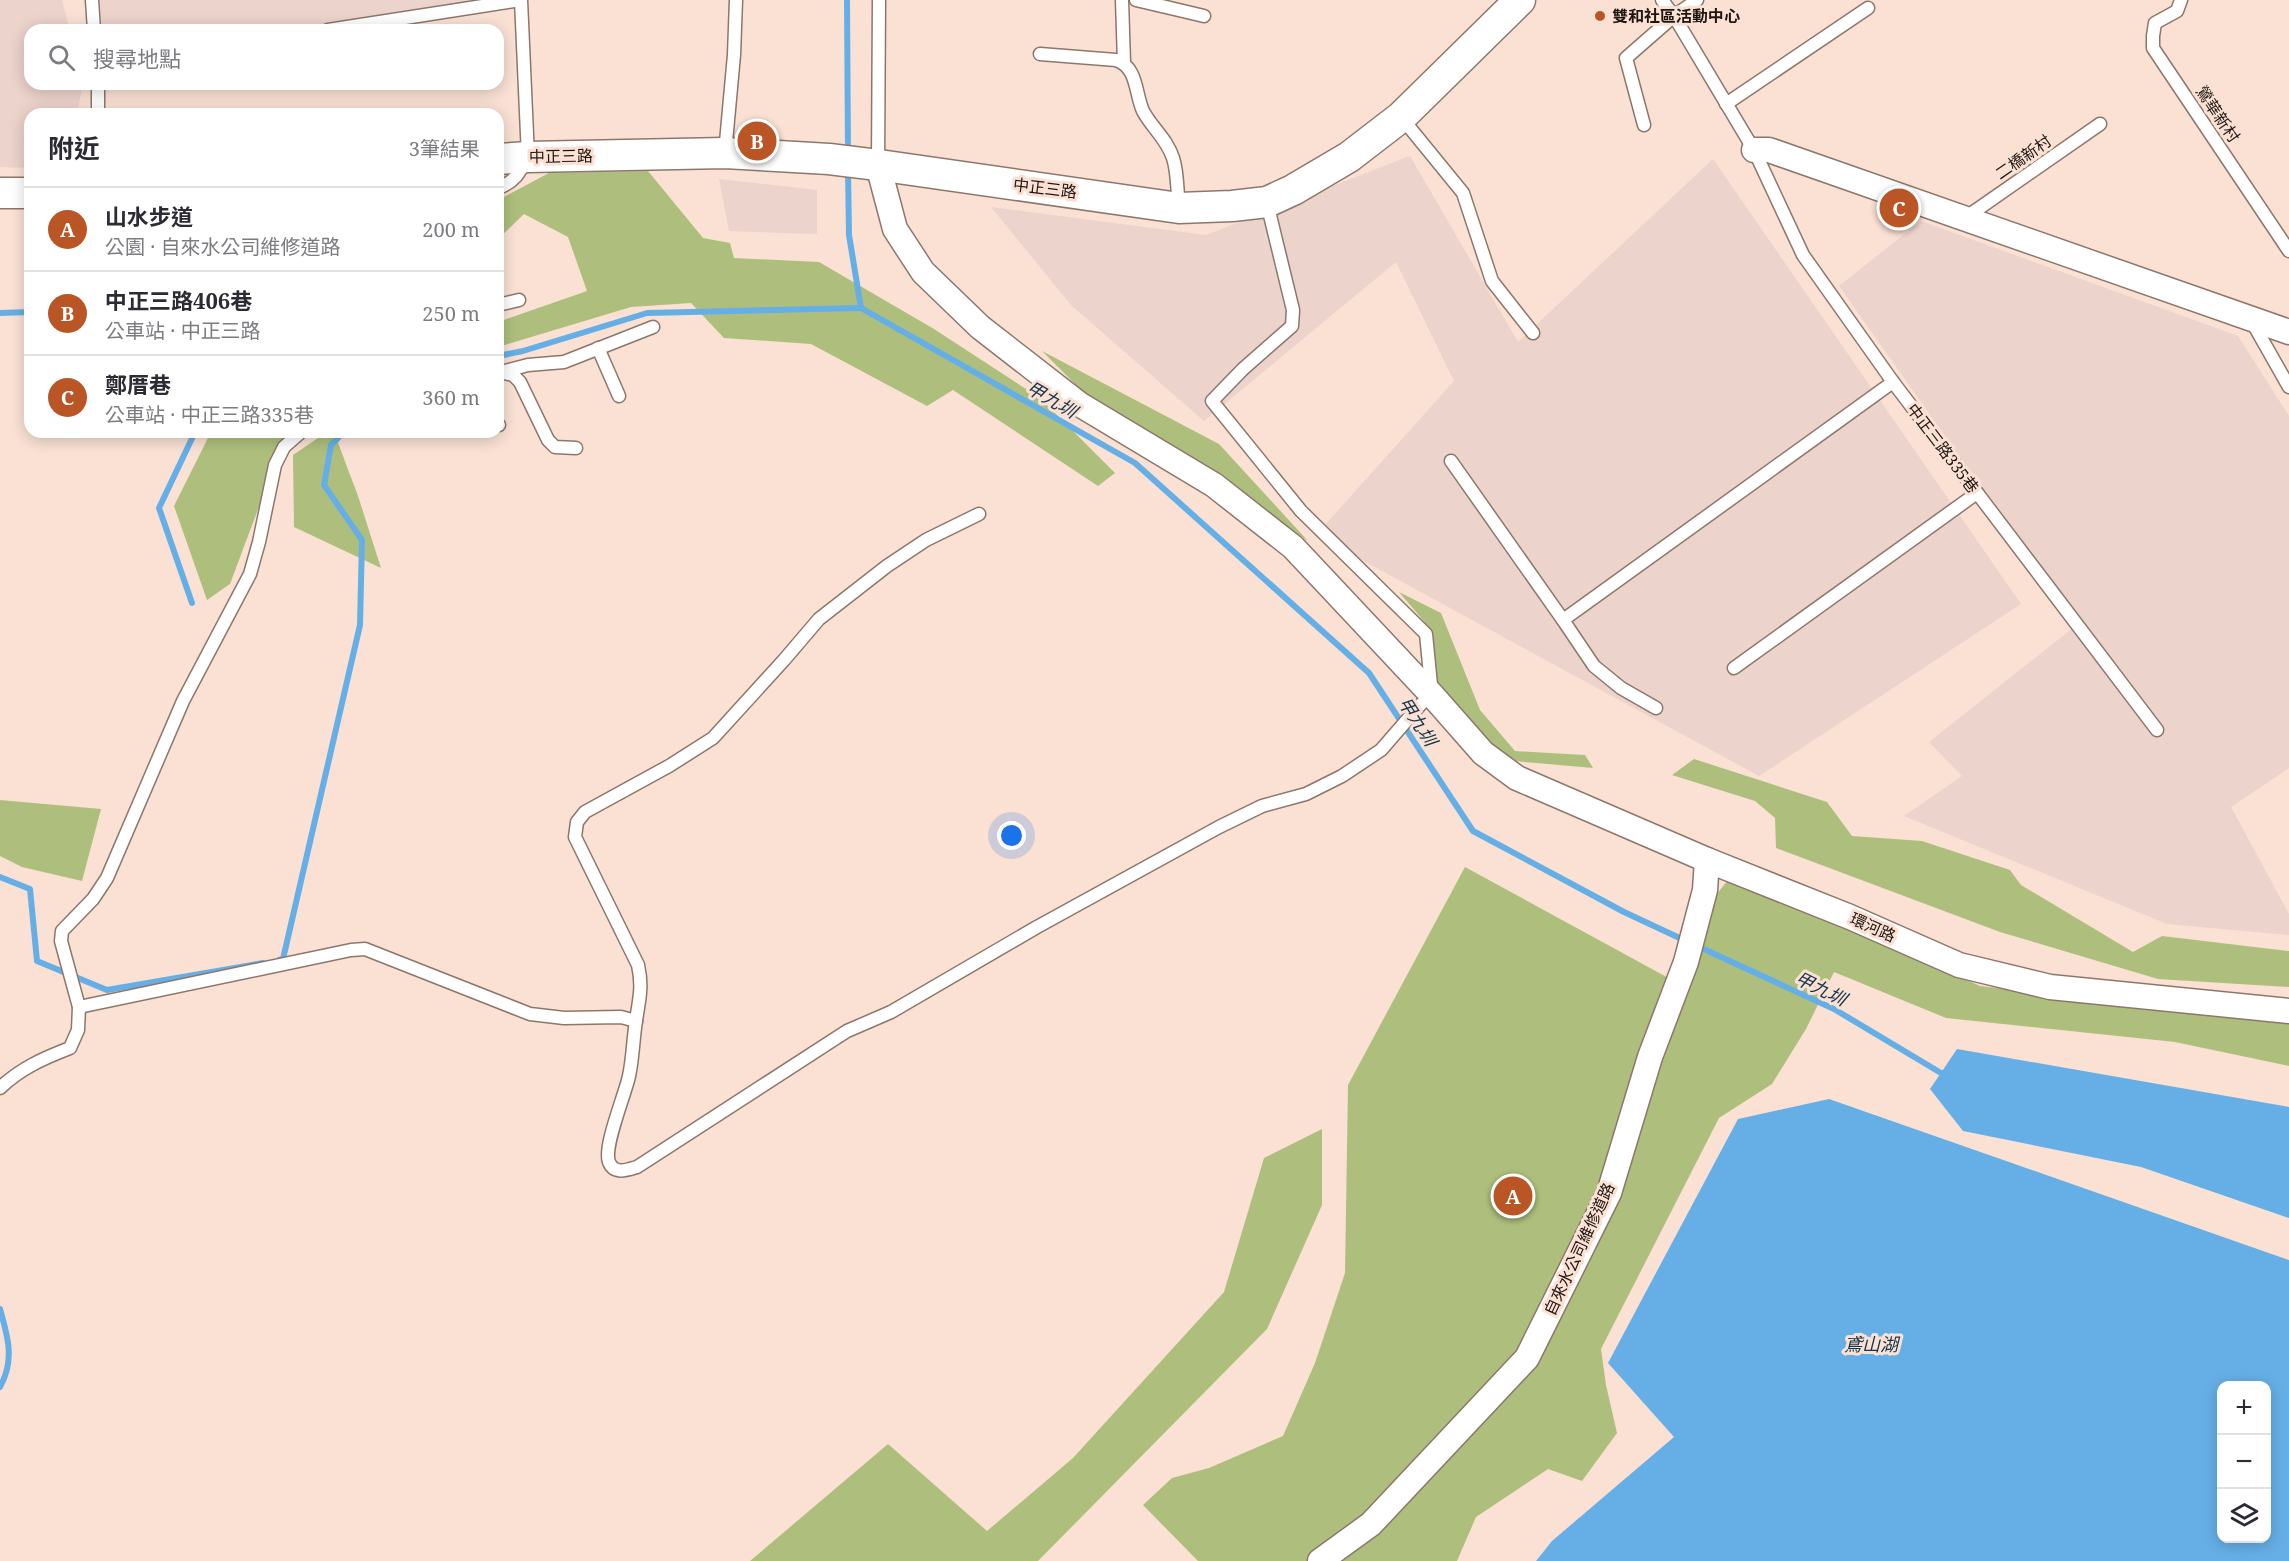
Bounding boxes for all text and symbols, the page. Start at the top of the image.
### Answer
place label: 雙和社區活動中心 [1612,5,1740,27]
marker: 雙和社區活動中心 [1593,9,1607,23]
search box [24,24,504,90]
icon: search [45,41,78,74]
text: 搜尋地點 [93,43,181,73]
street label: 鶯華新村 [2191,81,2245,147]
pin: B [738,118,777,164]
text: 附近 [48,130,100,166]
street label: 二橋新村 [1990,130,2056,184]
text: 3筆結果 [409,135,480,162]
street label: 中正三路 [529,144,593,168]
street label: 中正三路 [1012,173,1078,203]
pin: C [1880,186,1918,230]
text: 山水步道 [105,201,193,231]
text: A [60,216,75,243]
text: 200 m [422,216,480,243]
text: 公園 · 自來水公司維修道路 [105,233,340,260]
text: 中正三路406巷 [105,285,252,315]
text: B [61,300,74,327]
text: 250 m [422,300,480,327]
text: 公車站 · 中正三路 [105,317,260,344]
text: 鄭厝巷 [105,369,171,399]
water label: 甲九圳 [1023,375,1084,424]
text: C [61,384,74,411]
text: 360 m [422,384,480,411]
street label: 中正三路335巷 [1902,399,1984,497]
text: 公車站 · 中正三路335巷 [105,401,314,428]
water label: 甲九圳 [1393,692,1444,753]
your location [997,821,1026,850]
street label: 環河路 [1847,907,1899,947]
water label: 甲九圳 [1791,965,1853,1012]
pin: A [1494,1174,1532,1218]
street label: 自來水公司維修道路 [1539,1179,1619,1319]
water label: 鳶山湖 [1844,1332,1901,1356]
map controls [2217,1381,2271,1543]
button: + [2217,1381,2271,1435]
button: − [2217,1435,2271,1489]
button: layers [2217,1489,2271,1543]

